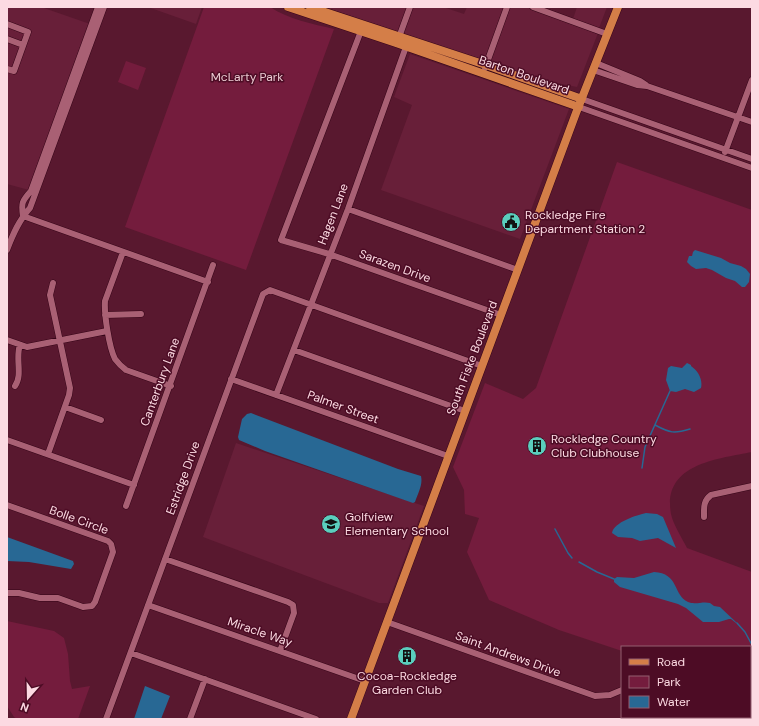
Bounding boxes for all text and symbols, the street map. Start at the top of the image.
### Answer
street label: Barton Boulevard [477,52,571,98]
park label: McLarty Park [211,69,283,85]
street label: Hagen Lane [314,181,352,247]
place label: Rockledge Fire Department Station 2 [525,207,645,237]
public building icon: Rockledge Fire Department Station 2 [500,211,522,233]
street label: Sarazen Drive [357,246,433,286]
street label: South Fiske Boulevard [443,298,501,418]
street label: Canterbury Lane [137,335,183,428]
street label: Palmer Street [305,387,381,427]
place label: Rockledge Country Club Clubhouse [551,431,657,461]
building icon: Rockledge Country Club Clubhouse [526,435,548,457]
street label: Estridge Drive [162,439,204,517]
street label: Bolle Circle [47,502,111,538]
place label: Golfview Elementary School [345,509,449,539]
school or university icon: Golfview Elementary School [320,513,342,535]
street label: Miracle Way [225,613,295,651]
street label: Saint Andrews Drive [453,627,563,681]
building icon: Cocoa-Rockledge Garden Club [396,645,418,667]
legend [621,646,751,718]
text: Road [657,654,685,670]
place label: Cocoa-Rockledge Garden Club [357,668,457,698]
text: Park [657,674,681,690]
north arrow [8,678,48,718]
text: Water [657,694,691,710]
text: N [18,699,31,715]

